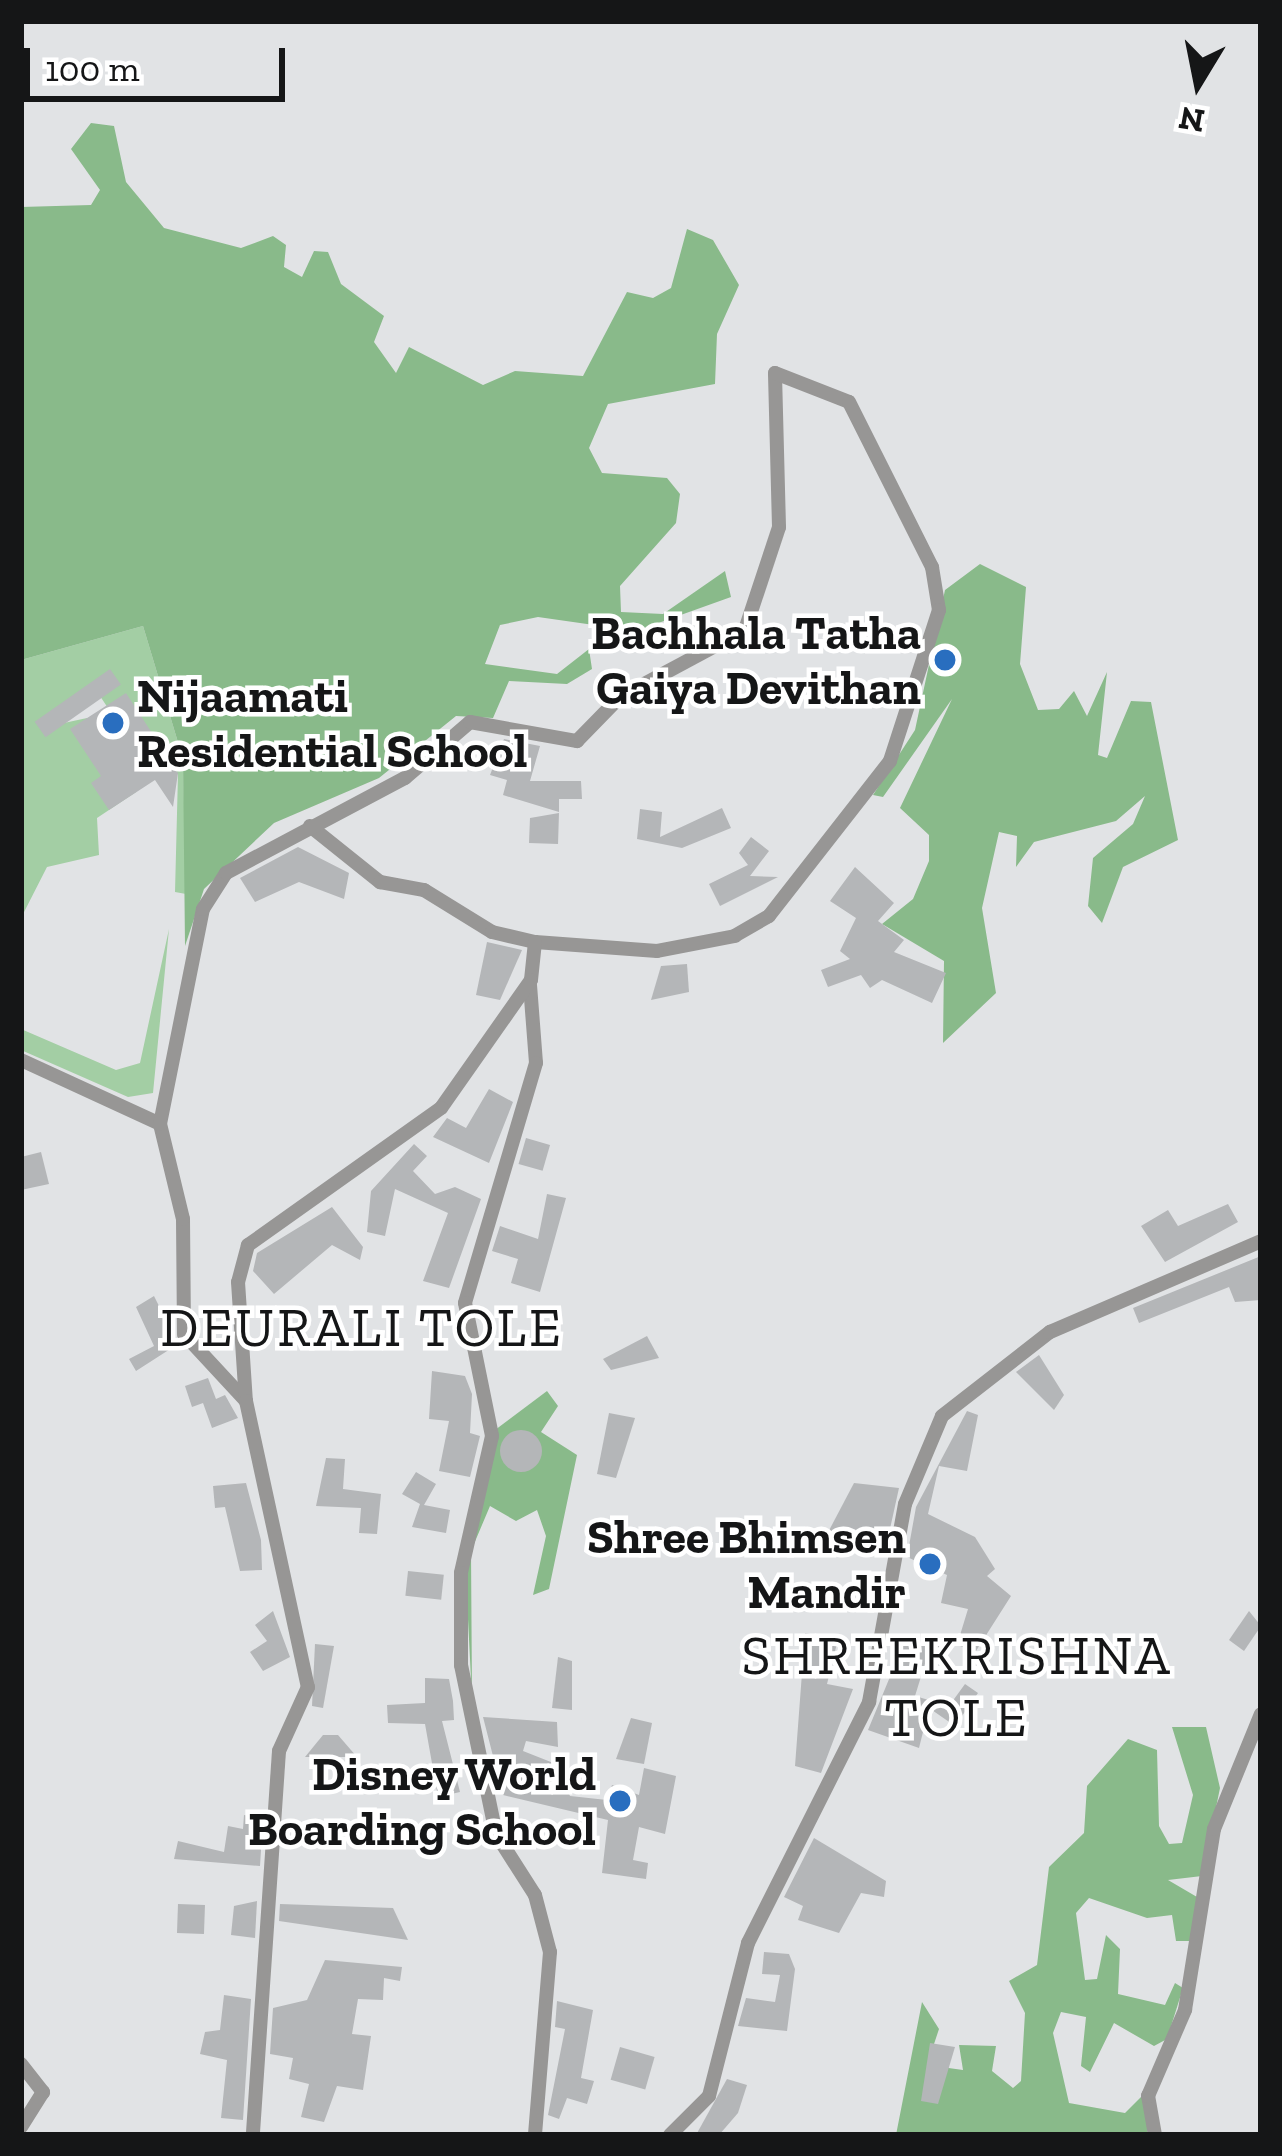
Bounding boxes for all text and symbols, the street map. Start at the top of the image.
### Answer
scale bar [30,24,291,98]
north arrow [1138,24,1258,144]
text: 100 m [45,47,140,90]
text: N [1176,99,1207,141]
place label: Bachhala Tatha Gaiya Devithan [591,603,921,716]
marker: Bachhala Tatha Gaiya Devithan [932,647,958,673]
place label: Nijaamati Residential School [137,666,527,779]
marker: Nijaamati Residential School [100,710,126,736]
district label: DEURALI TOLE [160,1296,564,1360]
place label: Shree Bhimsen Mandir [587,1507,906,1620]
marker: Shree Bhimsen Mandir [917,1551,943,1577]
district label: SHREEKRISHNA TOLE [741,1624,1173,1750]
place label: Disney World Boarding School [248,1744,596,1857]
marker: Disney World Boarding School [607,1788,633,1814]

